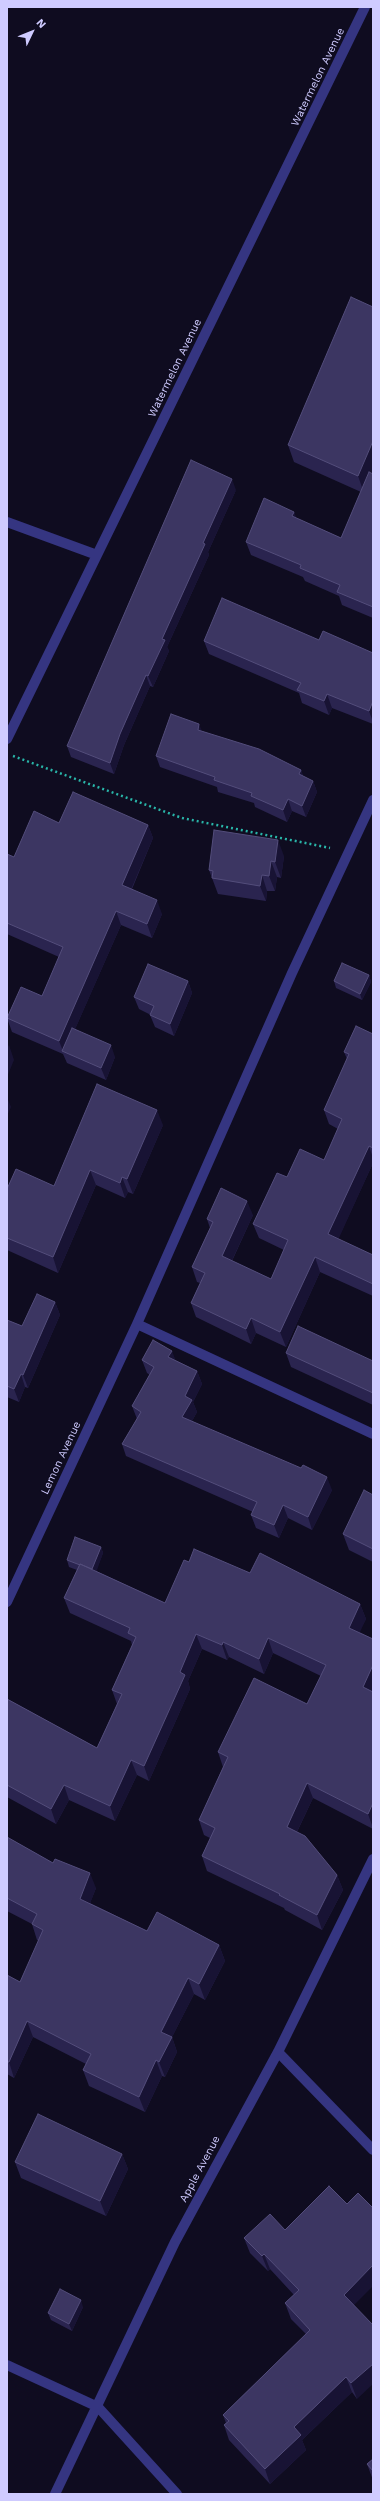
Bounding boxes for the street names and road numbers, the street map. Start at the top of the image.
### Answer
street label: Watermelon Avenue [288,26,348,128]
street label: Watermelon Avenue [145,317,205,419]
street label: Lemon Avenue [38,1419,84,1497]
street label: Apple Avenue [177,2133,223,2205]

